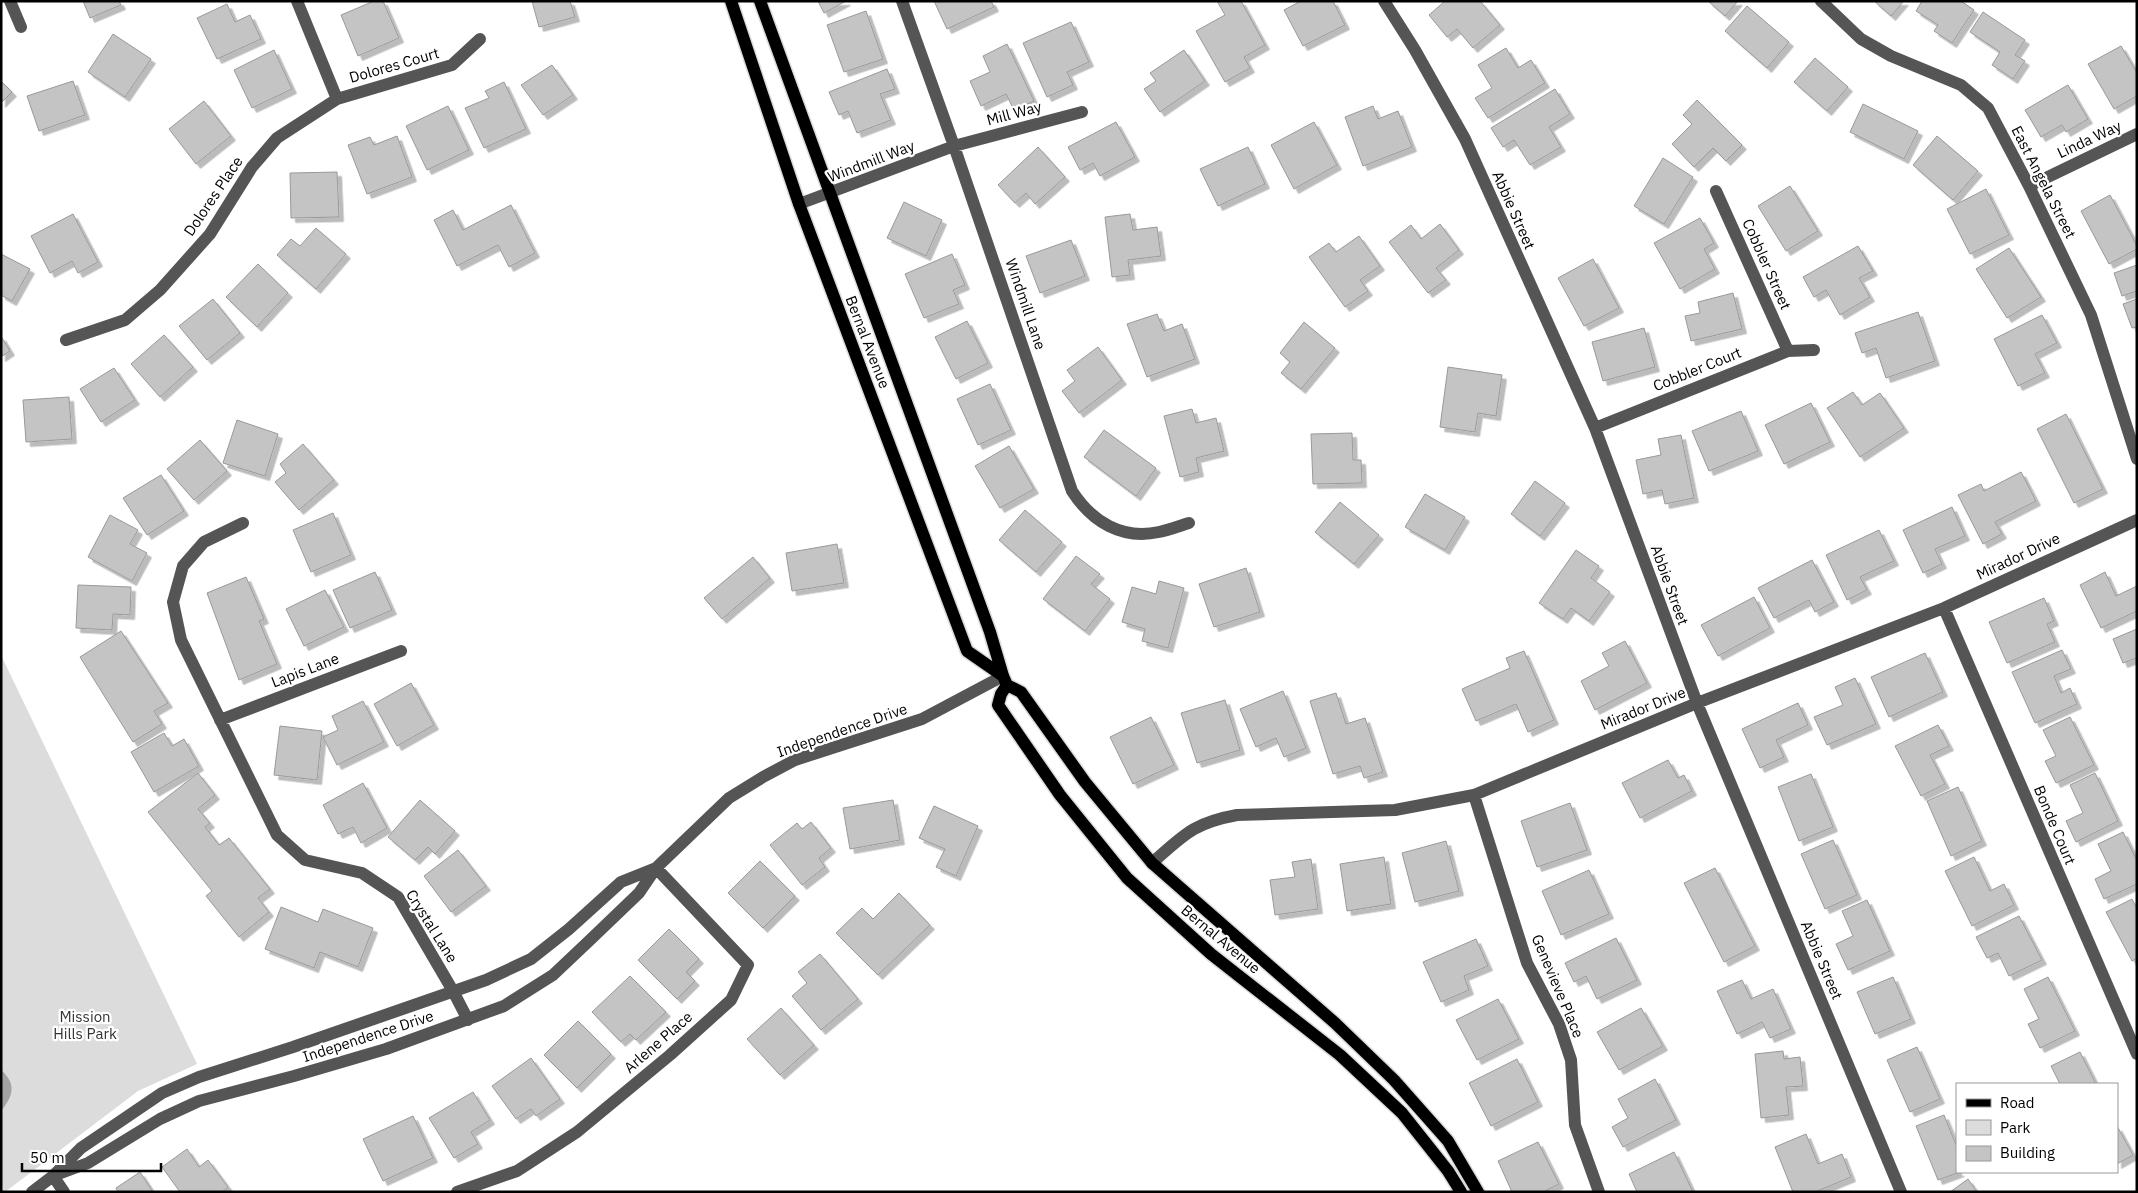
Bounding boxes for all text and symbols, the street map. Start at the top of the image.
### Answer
street label: Dolores Court [347,43,441,87]
street label: Mill Way [984,96,1044,129]
street label: Linda Way [2054,116,2125,162]
street label: East Angela Street [2007,123,2081,241]
street label: Windmill Way [825,136,918,186]
street label: Dolores Place [179,152,247,240]
street label: Abbie Street [1488,168,1540,252]
street label: Cobbler Street [1738,216,1796,312]
street label: Windmill Lane [1002,256,1050,352]
street label: Bernal Avenue [842,293,894,391]
street label: Cobbler Court [1650,343,1744,395]
street label: Mirador Drive [1973,528,2063,584]
street label: Abbie Street [1647,542,1693,628]
street label: Lapis Lane [268,648,342,692]
street label: Mirador Drive [1598,682,1688,734]
street label: Independence Drive [774,699,910,761]
street label: Bonde Court [2030,783,2080,867]
street label: Crystal Lane [402,886,462,966]
street label: Bernal Avenue [1177,900,1265,978]
street label: Abbie Street [1797,918,1847,1002]
street label: Genevieve Place [1528,931,1588,1041]
street label: Independence Drive [300,1006,436,1066]
park label: Mission Hills Park [53,1007,117,1043]
street label: Arlene Place [620,1007,696,1077]
legend [1956,1083,2118,1173]
text: Road [2000,1093,2035,1112]
text: Park [2000,1118,2030,1137]
scale bar [22,1140,161,1172]
text: Building [2000,1143,2055,1162]
text: 50 m [30,1148,65,1167]

